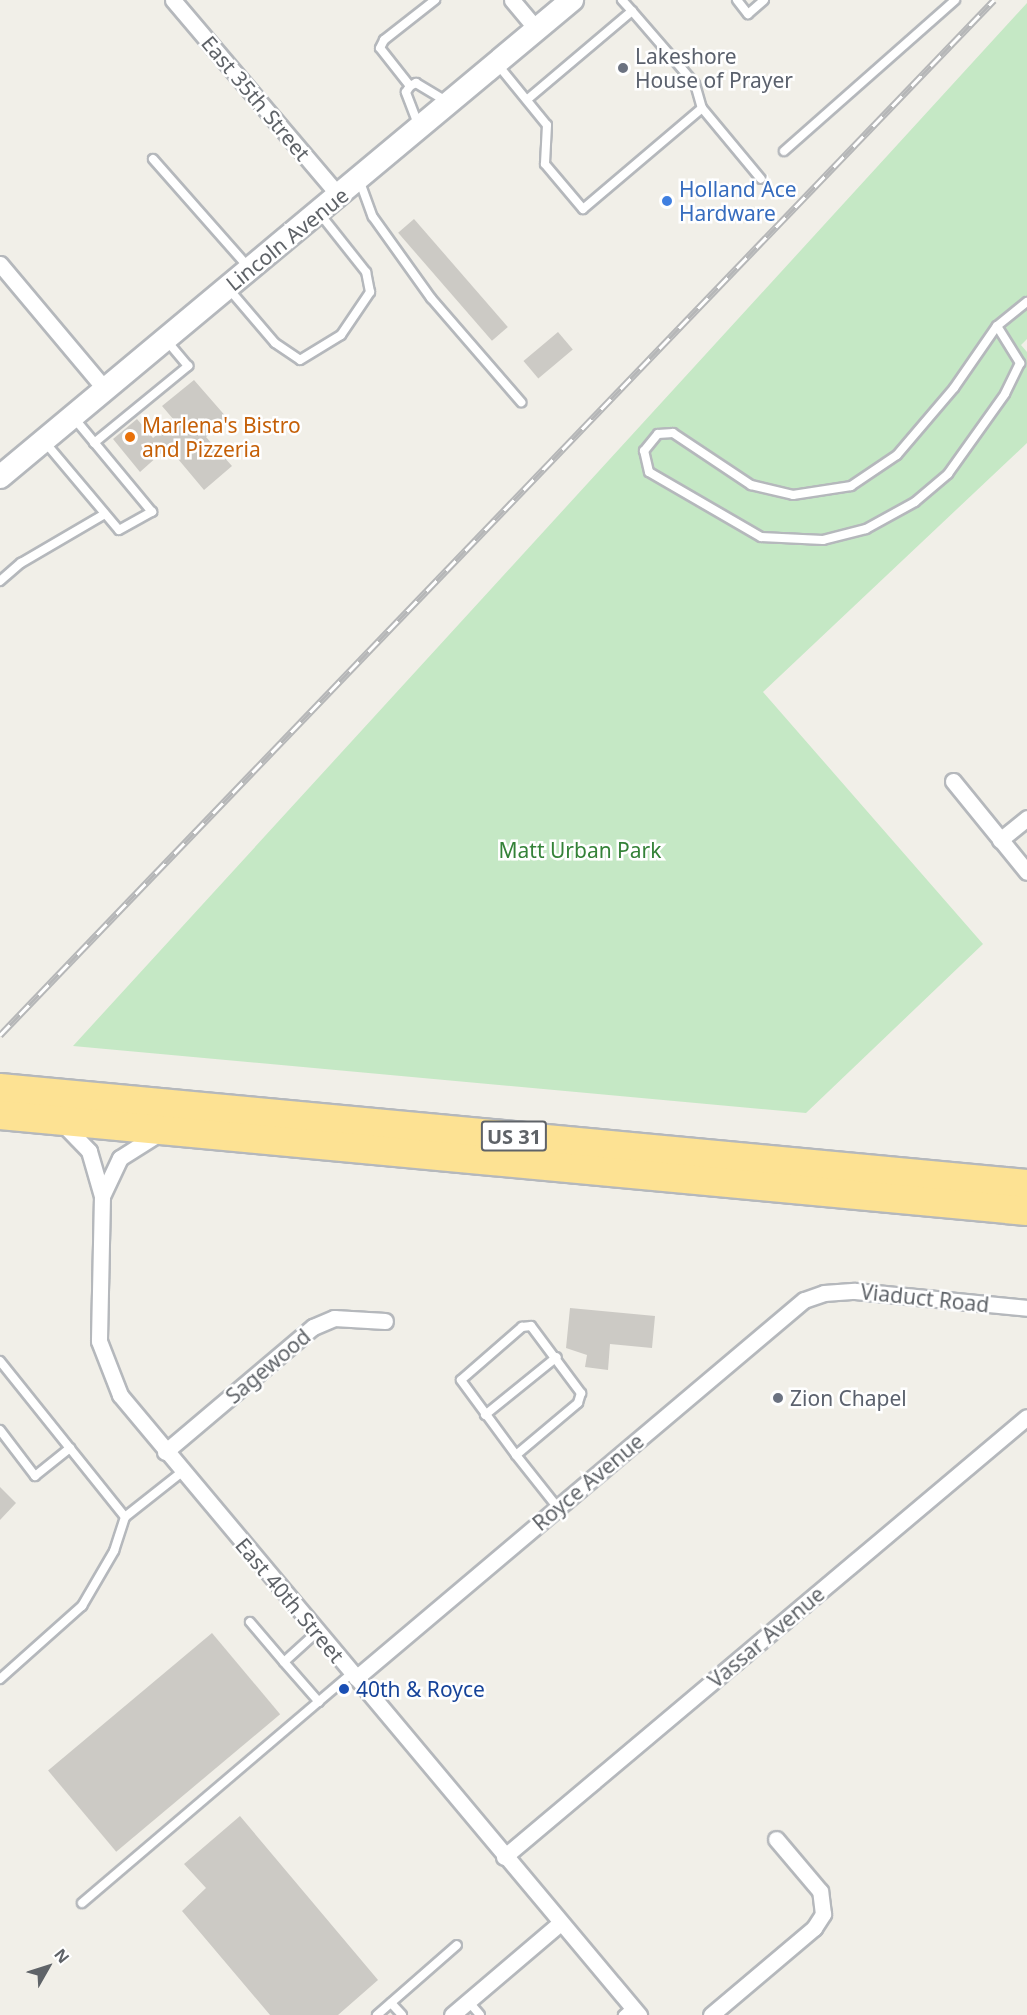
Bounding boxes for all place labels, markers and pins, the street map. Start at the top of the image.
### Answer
place label: Lakeshore House of Prayer [635,43,793,93]
marker: Lakeshore House of Prayer [616,61,630,75]
place label: Holland Ace Hardware [679,176,797,226]
marker: Holland Ace Hardware [660,194,674,208]
place label: Marlena's Bistro and Pizzeria [142,412,301,462]
marker: Marlena's Bistro and Pizzeria [123,430,137,444]
place label: Zion Chapel [790,1385,907,1411]
marker: Zion Chapel [771,1391,785,1405]
place label: 40th & Royce [356,1676,485,1702]
marker: 40th & Royce [337,1682,351,1696]

